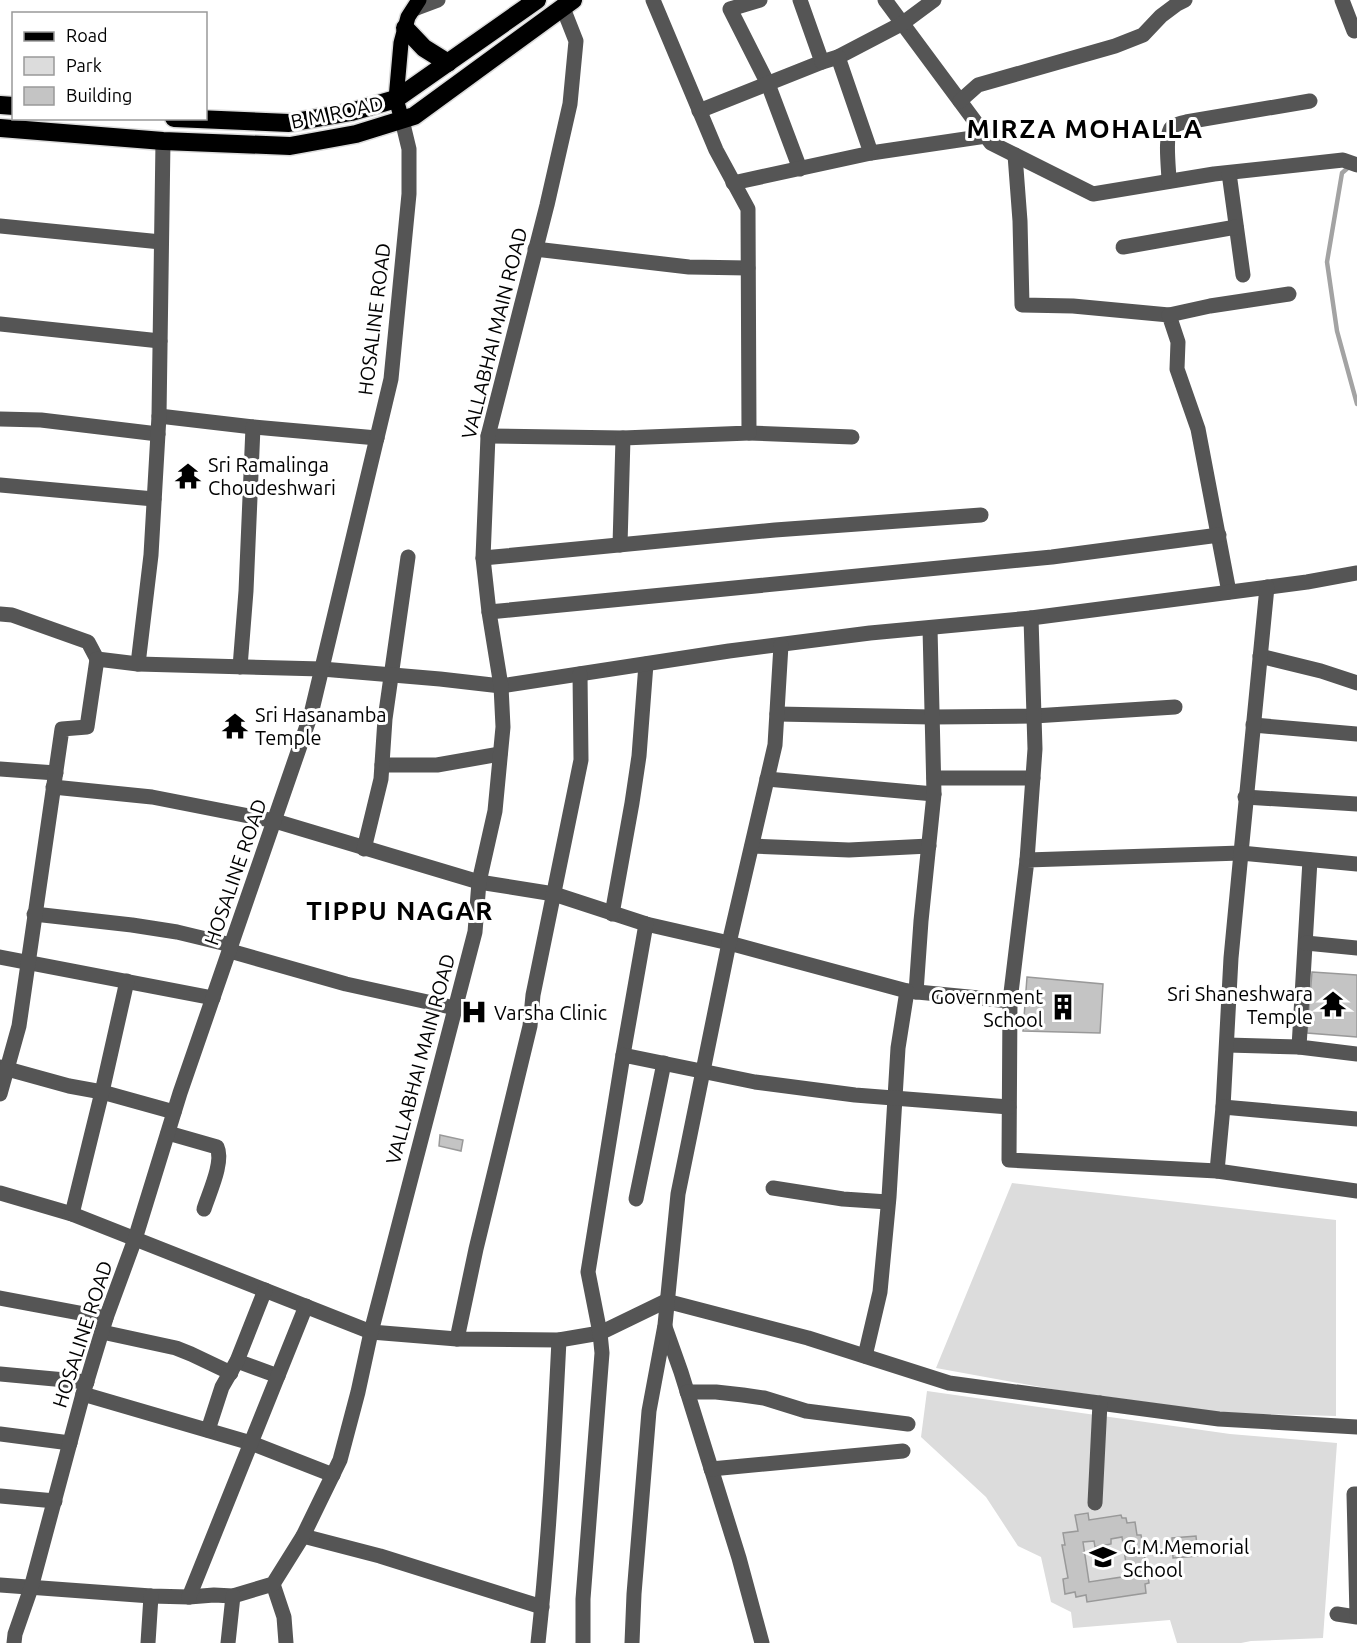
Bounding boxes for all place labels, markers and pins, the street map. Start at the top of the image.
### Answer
place label: Sri Ramalinga Choudeshwari [208,453,336,499]
temple icon: Sri Ramalinga Choudeshwari [173,461,203,491]
place label: Sri Hasanamba Temple [255,703,387,749]
temple icon: Sri Hasanamba Temple [220,711,250,741]
place label: Sri Shaneshwara Temple [1167,982,1313,1028]
place label: Government School [931,985,1043,1031]
temple icon: Sri Shaneshwara Temple [1318,989,1348,1019]
building icon: Government School [1048,992,1078,1022]
hospital icon: Varsha Clinic [459,997,489,1027]
place label: Varsha Clinic [494,1001,607,1024]
place label: G.M.Memorial School [1123,1535,1249,1581]
school or university icon: G.M.Memorial School [1088,1542,1118,1572]

